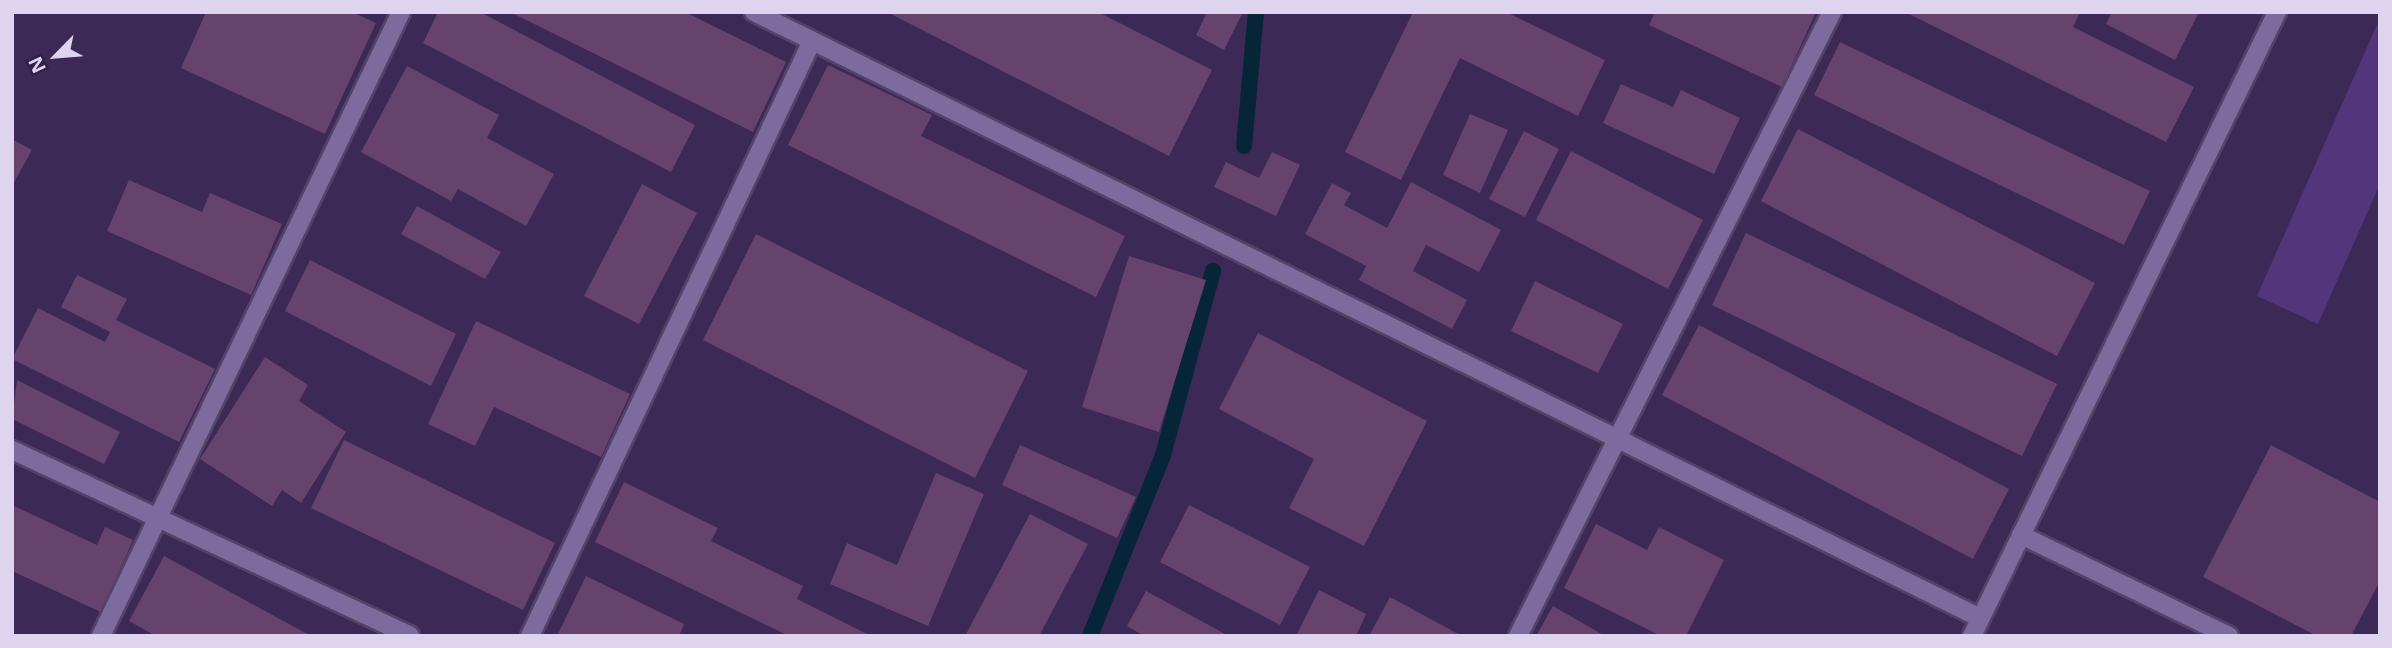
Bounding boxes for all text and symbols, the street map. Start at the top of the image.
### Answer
north arrow [21,21,91,91]
text: N [22,52,52,77]

